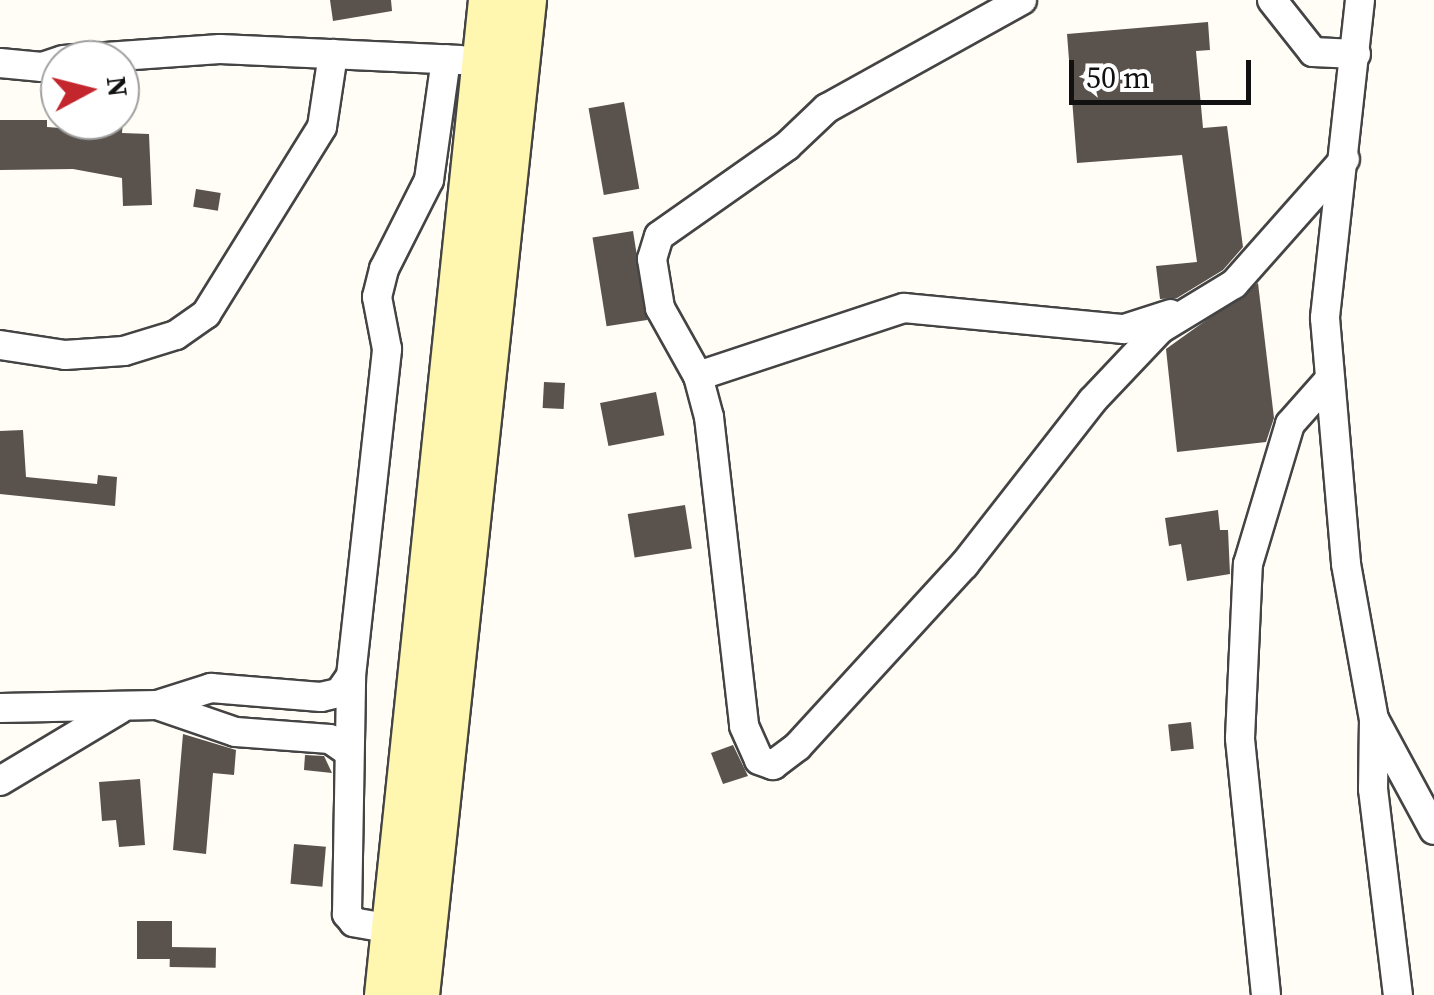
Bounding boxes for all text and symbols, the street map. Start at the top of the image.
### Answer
north arrow [40,40,140,140]
scale bar [1074,40,1256,102]
text: 50 m [1086,57,1150,98]
text: N [98,74,138,99]

